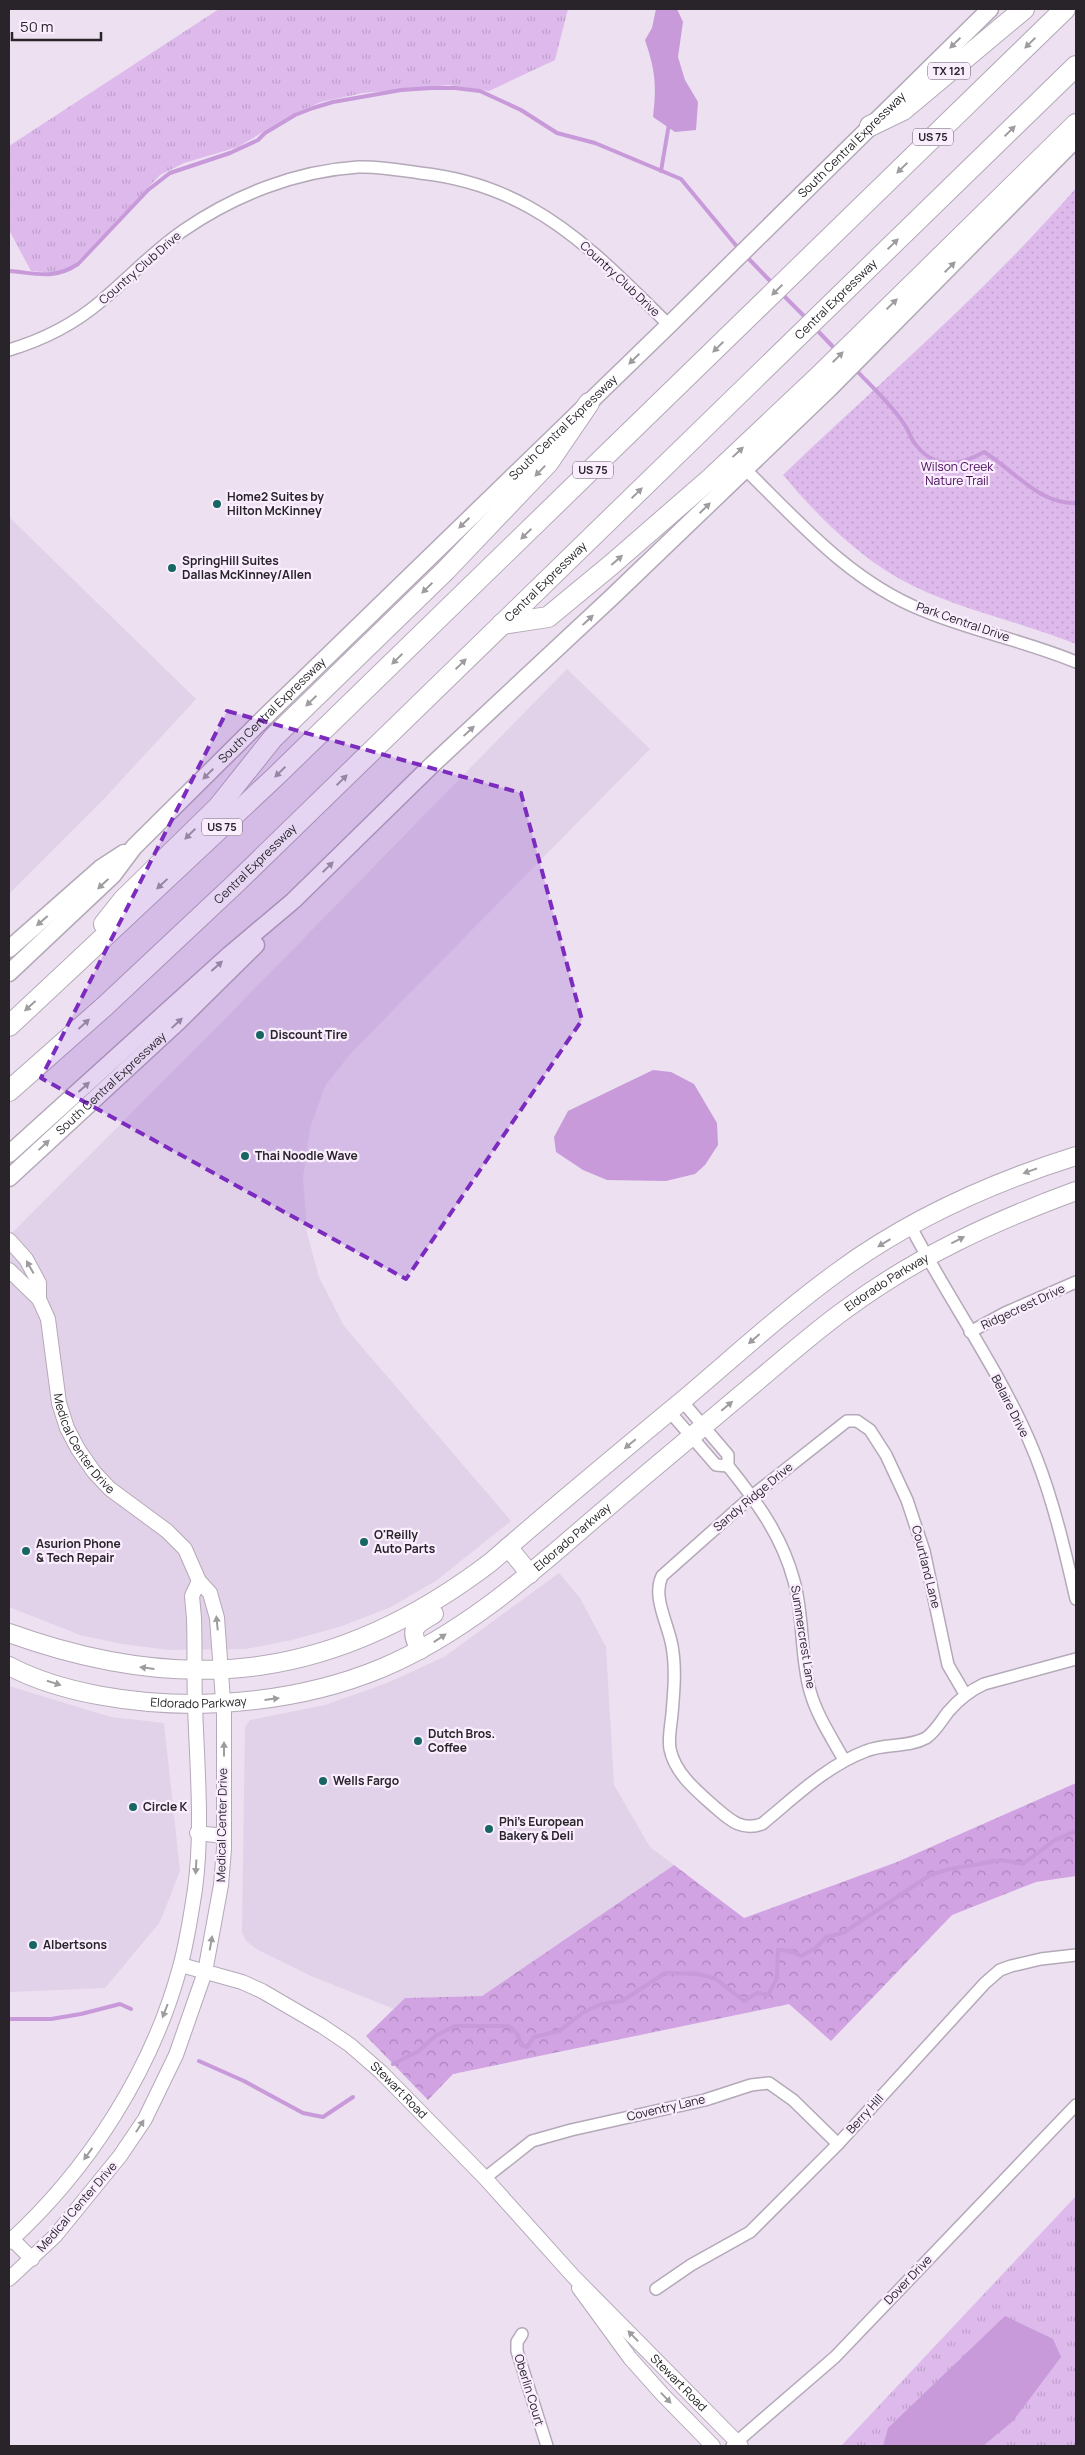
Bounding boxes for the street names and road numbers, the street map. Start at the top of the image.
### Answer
road number: TX 121 [928,62,970,80]
street label: South Central Expressway [794,87,910,201]
road number: US 75 [913,128,953,146]
street label: Country Club Drive [95,227,184,308]
street label: Country Club Drive [577,237,664,320]
street label: Central Expressway [791,255,881,343]
street label: South Central Expressway [505,370,621,484]
road number: US 75 [573,462,613,478]
street label: Central Expressway [500,537,591,625]
street label: Park Central Drive [914,598,1012,645]
street label: South Central Expressway [214,653,330,767]
road number: US 75 [202,819,242,836]
street label: Central Expressway [210,819,300,908]
street label: South Central Expressway [52,1028,170,1139]
street label: Eldorado Parkway [841,1249,932,1315]
street label: Ridgecrest Drive [978,1280,1068,1333]
street label: Belaire Drive [987,1371,1034,1440]
street label: Medical Center Drive [50,1392,118,1498]
street label: Sandy Ridge Drive [709,1458,796,1535]
street label: Eldorado Parkway [530,1499,615,1575]
street label: Courtland Lane [908,1524,945,1610]
street label: Summercrest Lane [787,1584,820,1690]
street label: Eldorado Parkway [150,1692,248,1712]
street label: Medical Center Drive [212,1768,231,1882]
street label: Stewart Road [367,2057,431,2122]
street label: Coventry Lane [625,2090,707,2125]
street label: Berry Hill [842,2090,887,2137]
street label: Medical Center Drive [33,2158,121,2255]
street label: Dover Drive [880,2251,935,2308]
street label: Stewart Road [647,2350,711,2415]
street label: Oberlin Court [511,2352,549,2428]

